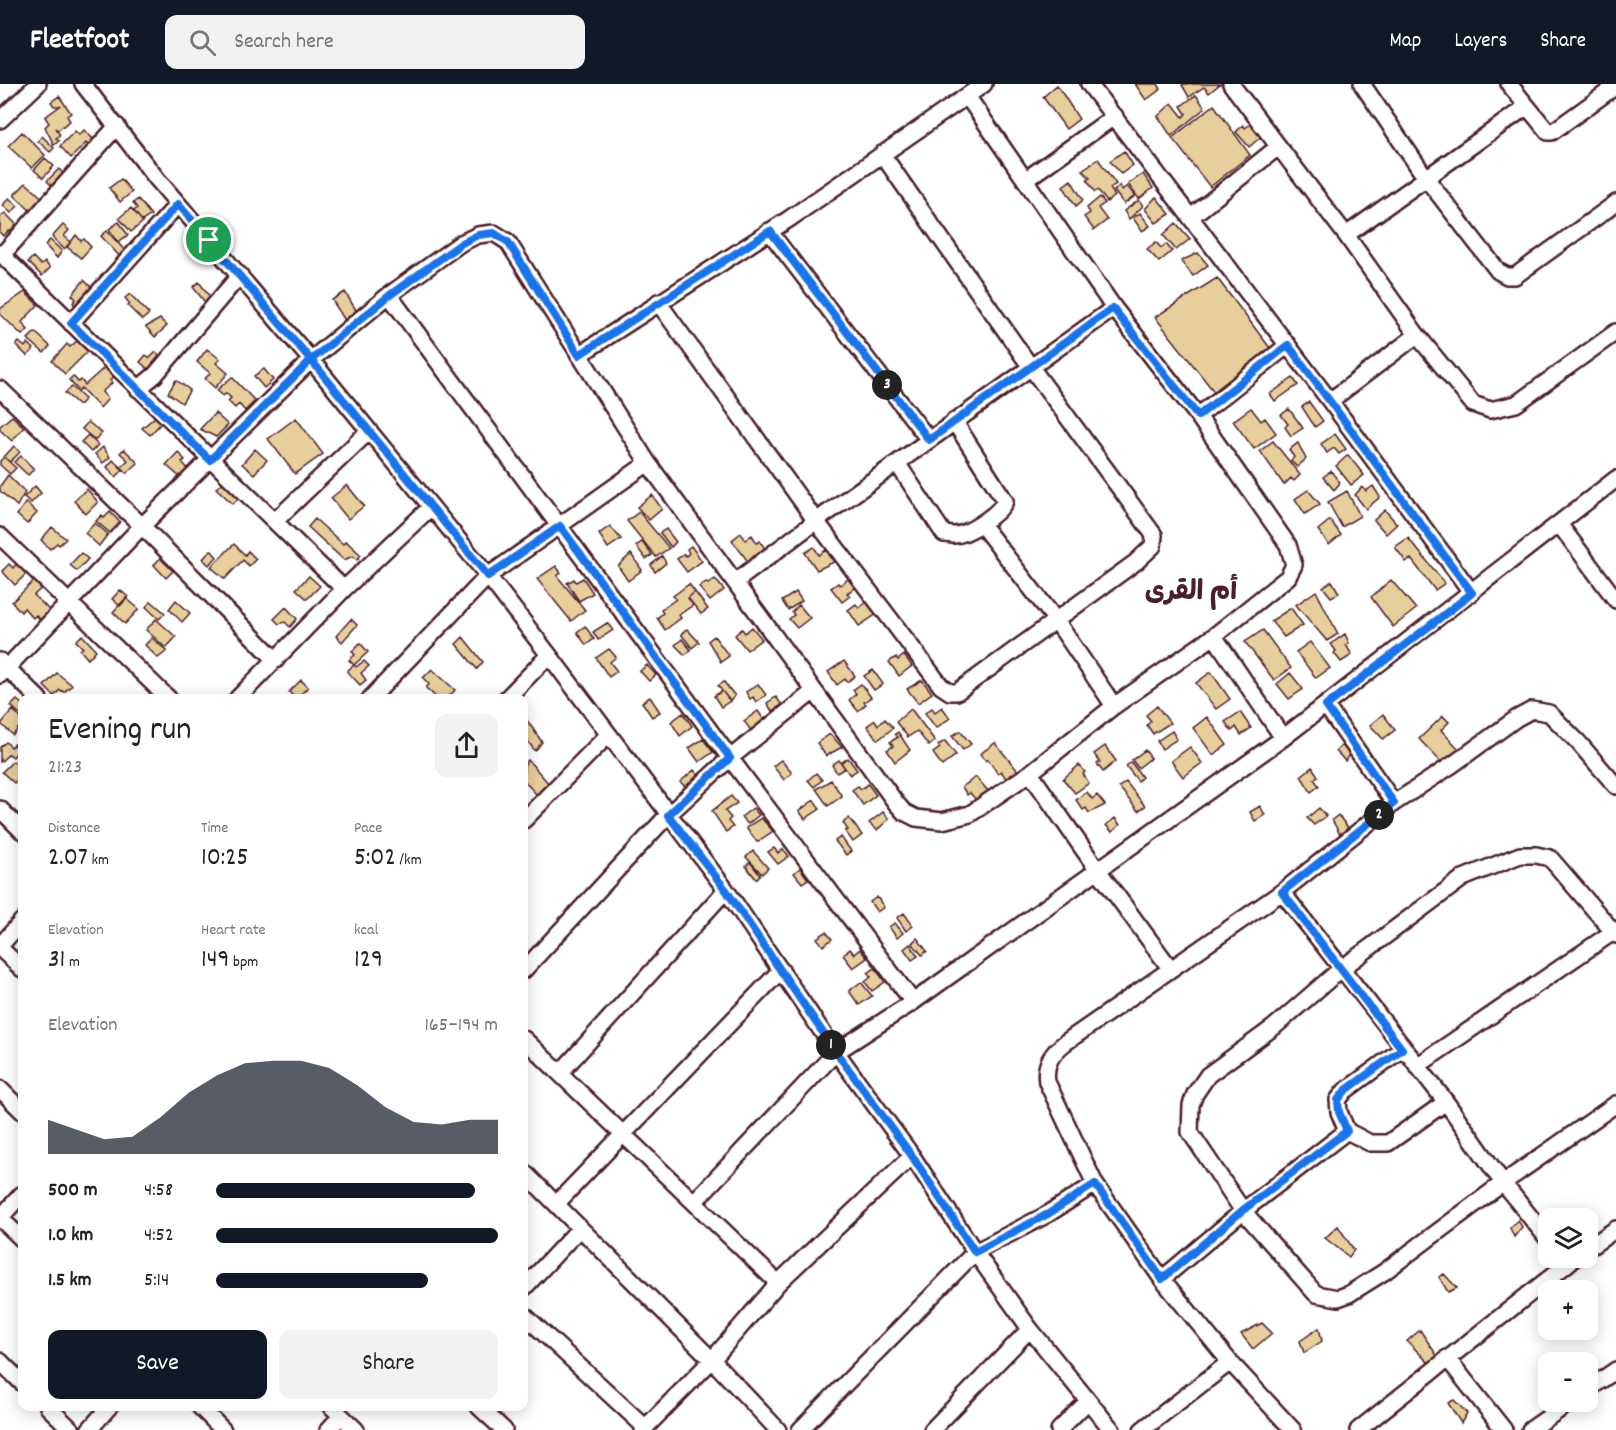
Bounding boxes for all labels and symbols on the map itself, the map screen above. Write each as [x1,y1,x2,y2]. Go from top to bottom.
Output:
pin [183,214,234,265]
pin: 3 [872,370,902,400]
district label: أم القرى [1145,573,1238,613]
pin: 2 [1364,800,1394,830]
pin: 1 [816,1030,846,1060]

